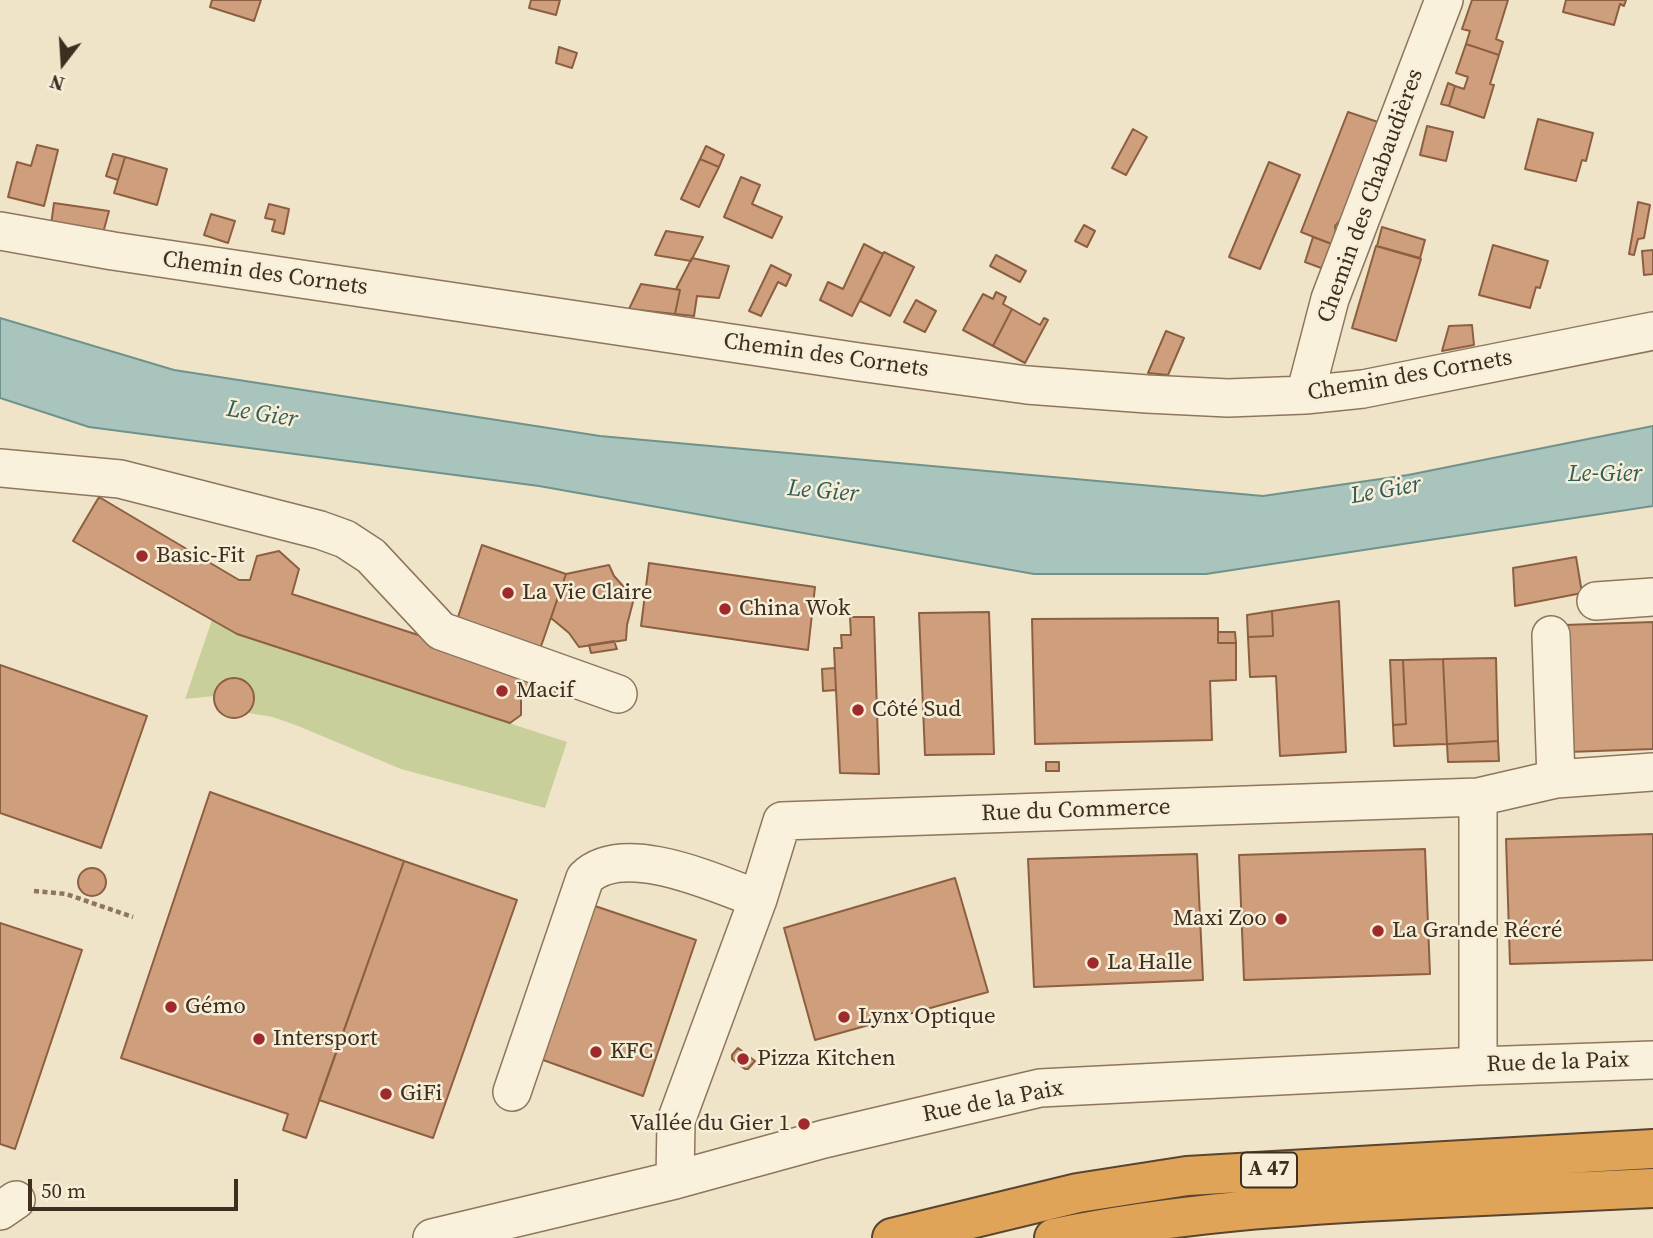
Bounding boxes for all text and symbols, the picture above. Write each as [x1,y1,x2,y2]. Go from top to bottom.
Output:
north arrow [28,28,98,98]
street label: Chemin des Chabaudières [1312,65,1430,327]
text: N [46,69,67,98]
street label: Chemin des Cornets [161,246,369,302]
street label: Chemin des Cornets [722,328,930,384]
street label: Chemin des Cornets [1306,344,1514,408]
water label: Le Gier [224,395,300,435]
water label: Le-Gier [1568,461,1642,489]
water label: Le Gier [1348,471,1424,511]
water label: Le Gier [786,475,860,509]
place label: Basic-Fit [156,542,245,570]
marker: Basic-Fit [134,548,150,564]
place label: La Vie Claire [522,579,652,607]
marker: La Vie Claire [500,585,516,601]
place label: China Wok [739,595,851,623]
marker: China Wok [717,601,733,617]
place label: Macif [516,677,574,705]
marker: Macif [494,683,510,699]
place label: Côté Sud [872,696,961,724]
marker: Côté Sud [850,702,866,718]
street label: Rue du Commerce [981,794,1171,828]
place label: Maxi Zoo [1173,905,1267,933]
marker: Maxi Zoo [1273,911,1289,927]
place label: La Grande Récré [1392,917,1563,945]
marker: La Grande Récré [1370,923,1386,939]
place label: La Halle [1107,949,1193,977]
marker: La Halle [1085,955,1101,971]
place label: Gémo [185,993,246,1021]
marker: Gémo [163,999,179,1015]
place label: Lynx Optique [858,1003,996,1031]
marker: Lynx Optique [836,1009,852,1025]
place label: Intersport [273,1025,377,1053]
marker: Intersport [251,1031,267,1047]
place label: KFC [610,1038,653,1066]
marker: KFC [588,1044,604,1060]
place label: Pizza Kitchen [757,1045,896,1073]
street label: Rue de la Paix [1486,1047,1630,1079]
marker: Pizza Kitchen [735,1051,751,1067]
street label: Rue de la Paix [920,1075,1066,1129]
place label: GiFi [400,1080,442,1108]
marker: GiFi [378,1086,394,1102]
place label: Vallée du Gier 1 [630,1110,790,1138]
marker: Vallée du Gier 1 [796,1116,812,1132]
road number: A 47 [1241,1152,1297,1188]
scale bar [32,1164,242,1208]
text: 50 m [41,1176,86,1205]

